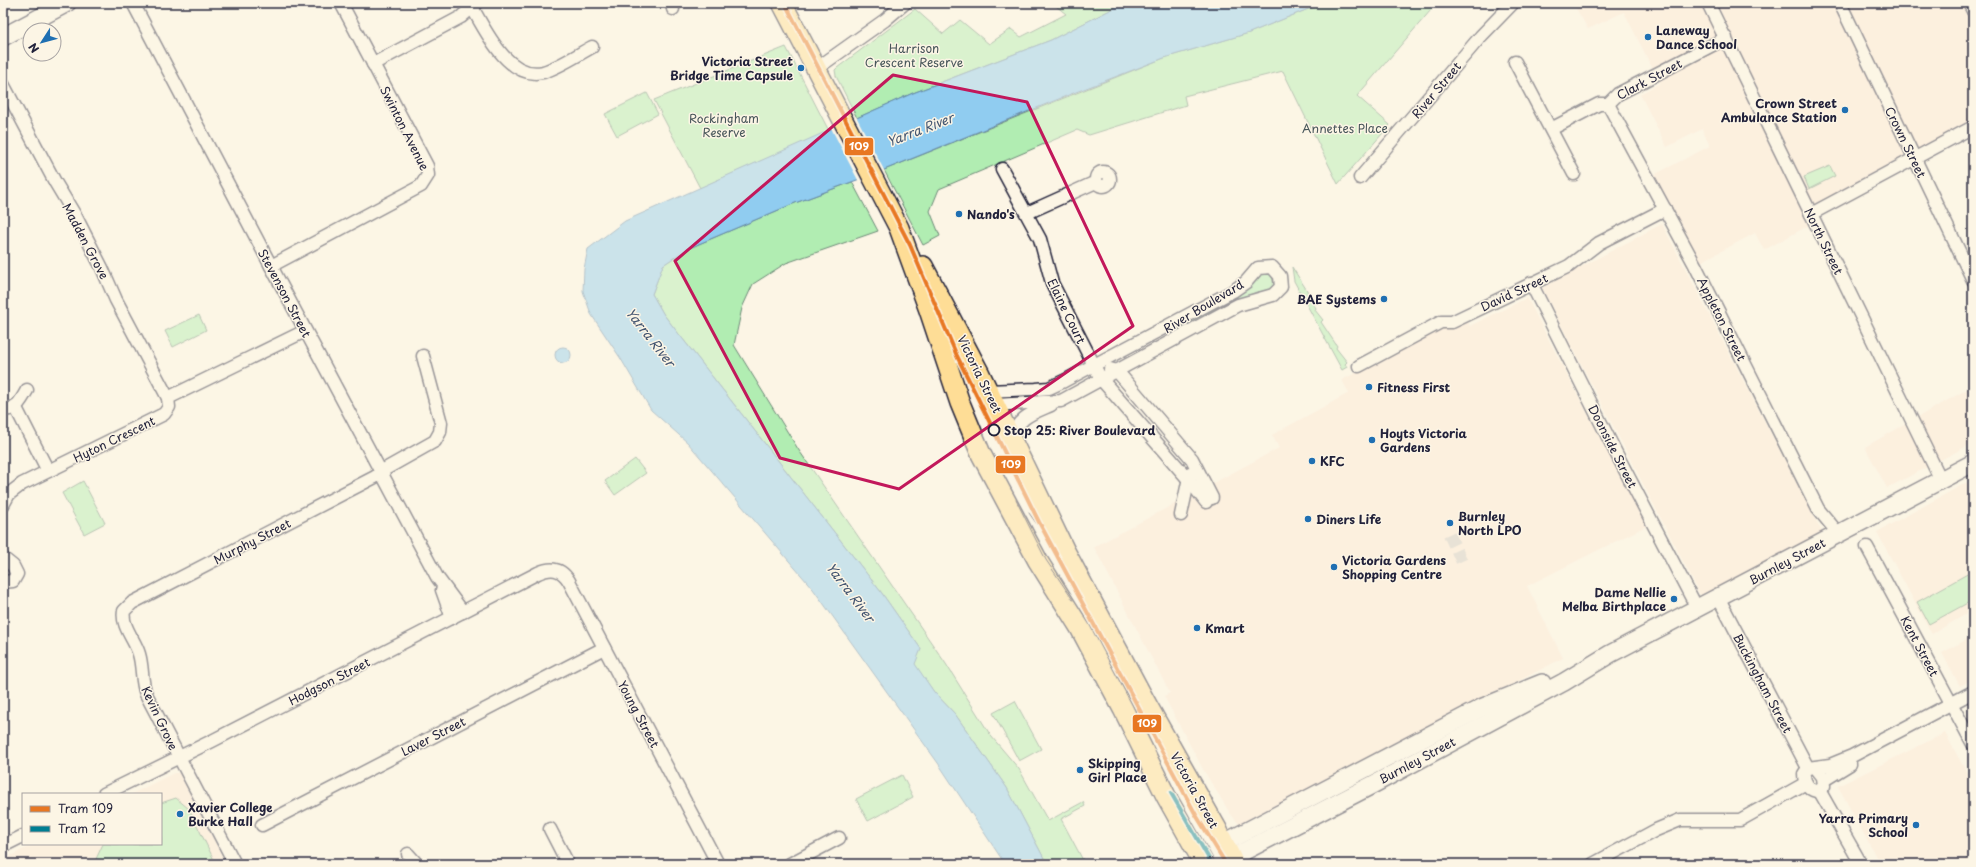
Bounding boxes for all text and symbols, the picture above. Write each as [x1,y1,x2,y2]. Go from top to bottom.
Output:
place label: Laneway Dance School [1656,21,1737,53]
north arrow [22,22,62,62]
marker: Laneway Dance School [1643,32,1653,42]
text: N [24,39,43,57]
park label: Harrison Crescent Reserve [865,39,964,71]
place label: Victoria Street Bridge Time Capsule [670,52,793,84]
street label: Clark Street [1613,54,1685,104]
street label: River Street [1407,58,1465,122]
marker: Victoria Street Bridge Time Capsule [796,63,806,73]
street label: Swinton Avenue [376,83,434,174]
place label: Crown Street Ambulance Station [1721,94,1837,126]
street label: Crown Street [1881,103,1931,181]
marker: Crown Street Ambulance Station [1840,105,1850,115]
water label: Yarra River [884,107,958,150]
park label: Rockingham Reserve [689,109,759,141]
park label: Annettes Place [1302,119,1388,137]
line badge: 109 [844,137,874,156]
text: 109 [849,137,869,154]
street label: Madden Grove [58,200,114,282]
place label: Nando's [967,205,1015,223]
street label: North Street [1800,205,1848,278]
marker: Nando's [954,209,964,219]
street label: Stevenson Street [254,246,316,341]
street label: David Street [1477,269,1551,315]
street label: Appleton Street [1693,274,1751,364]
street label: Elaine Court [1043,275,1091,347]
street label: River Boulevard [1159,275,1247,337]
place label: BAE Systems [1297,290,1376,308]
marker: BAE Systems [1379,294,1389,304]
water label: Yarra River [622,304,681,372]
street label: Victoria Street [953,332,1007,416]
place label: Fitness First [1377,378,1450,396]
marker: Fitness First [1364,382,1374,392]
street label: Doonside Street [1584,401,1642,491]
street label: Hyton Crescent [70,411,158,467]
place label: Stop 25: River Boulevard [1004,421,1155,439]
marker: Stop 25: River Boulevard [987,423,1001,437]
place label: Hoyts Victoria Gardens [1380,424,1468,456]
marker: Hoyts Victoria Gardens [1367,435,1377,445]
place label: KFC [1320,452,1345,470]
line badge: 109 [995,455,1026,474]
text: 109 [1001,455,1021,472]
marker: KFC [1307,456,1317,466]
place label: Burnley North LPO [1458,507,1522,539]
place label: Diners Life [1316,510,1382,528]
street label: Murphy Street [210,514,294,568]
marker: Diners Life [1303,514,1313,524]
marker: Burnley North LPO [1445,518,1455,528]
street label: Burnley Street [1745,533,1829,589]
place label: Victoria Gardens Shopping Centre [1342,551,1446,583]
water label: Yarra River [822,558,881,627]
marker: Victoria Gardens Shopping Centre [1329,562,1339,572]
place label: Dame Nellie Melba Birthplace [1562,583,1666,615]
marker: Dame Nellie Melba Birthplace [1669,594,1679,604]
street label: Kent Street [1896,613,1944,680]
place label: Kmart [1205,619,1245,637]
marker: Kmart [1192,623,1202,633]
street label: Buckingham Street [1729,630,1797,736]
street label: Hodgson Street [285,653,373,709]
street label: Young Street [614,677,664,751]
street label: Kevin Grove [137,683,183,753]
street label: Laver Street [398,712,469,760]
line badge: 109 [1132,714,1162,733]
text: 109 [1137,714,1157,731]
street label: Burnley Street [1375,732,1459,788]
street label: Victoria Street [1167,749,1223,832]
place label: Skipping Girl Place [1088,754,1147,786]
marker: Skipping Girl Place [1075,765,1085,775]
legend [22,793,162,845]
place label: Xavier College Burke Hall [188,798,272,830]
text: Tram 109 [58,799,113,817]
marker: Xavier College Burke Hall [175,809,185,819]
place label: Yarra Primary School [1819,809,1908,841]
text: Tram 12 [58,819,106,837]
marker: Yarra Primary School [1911,820,1921,830]

